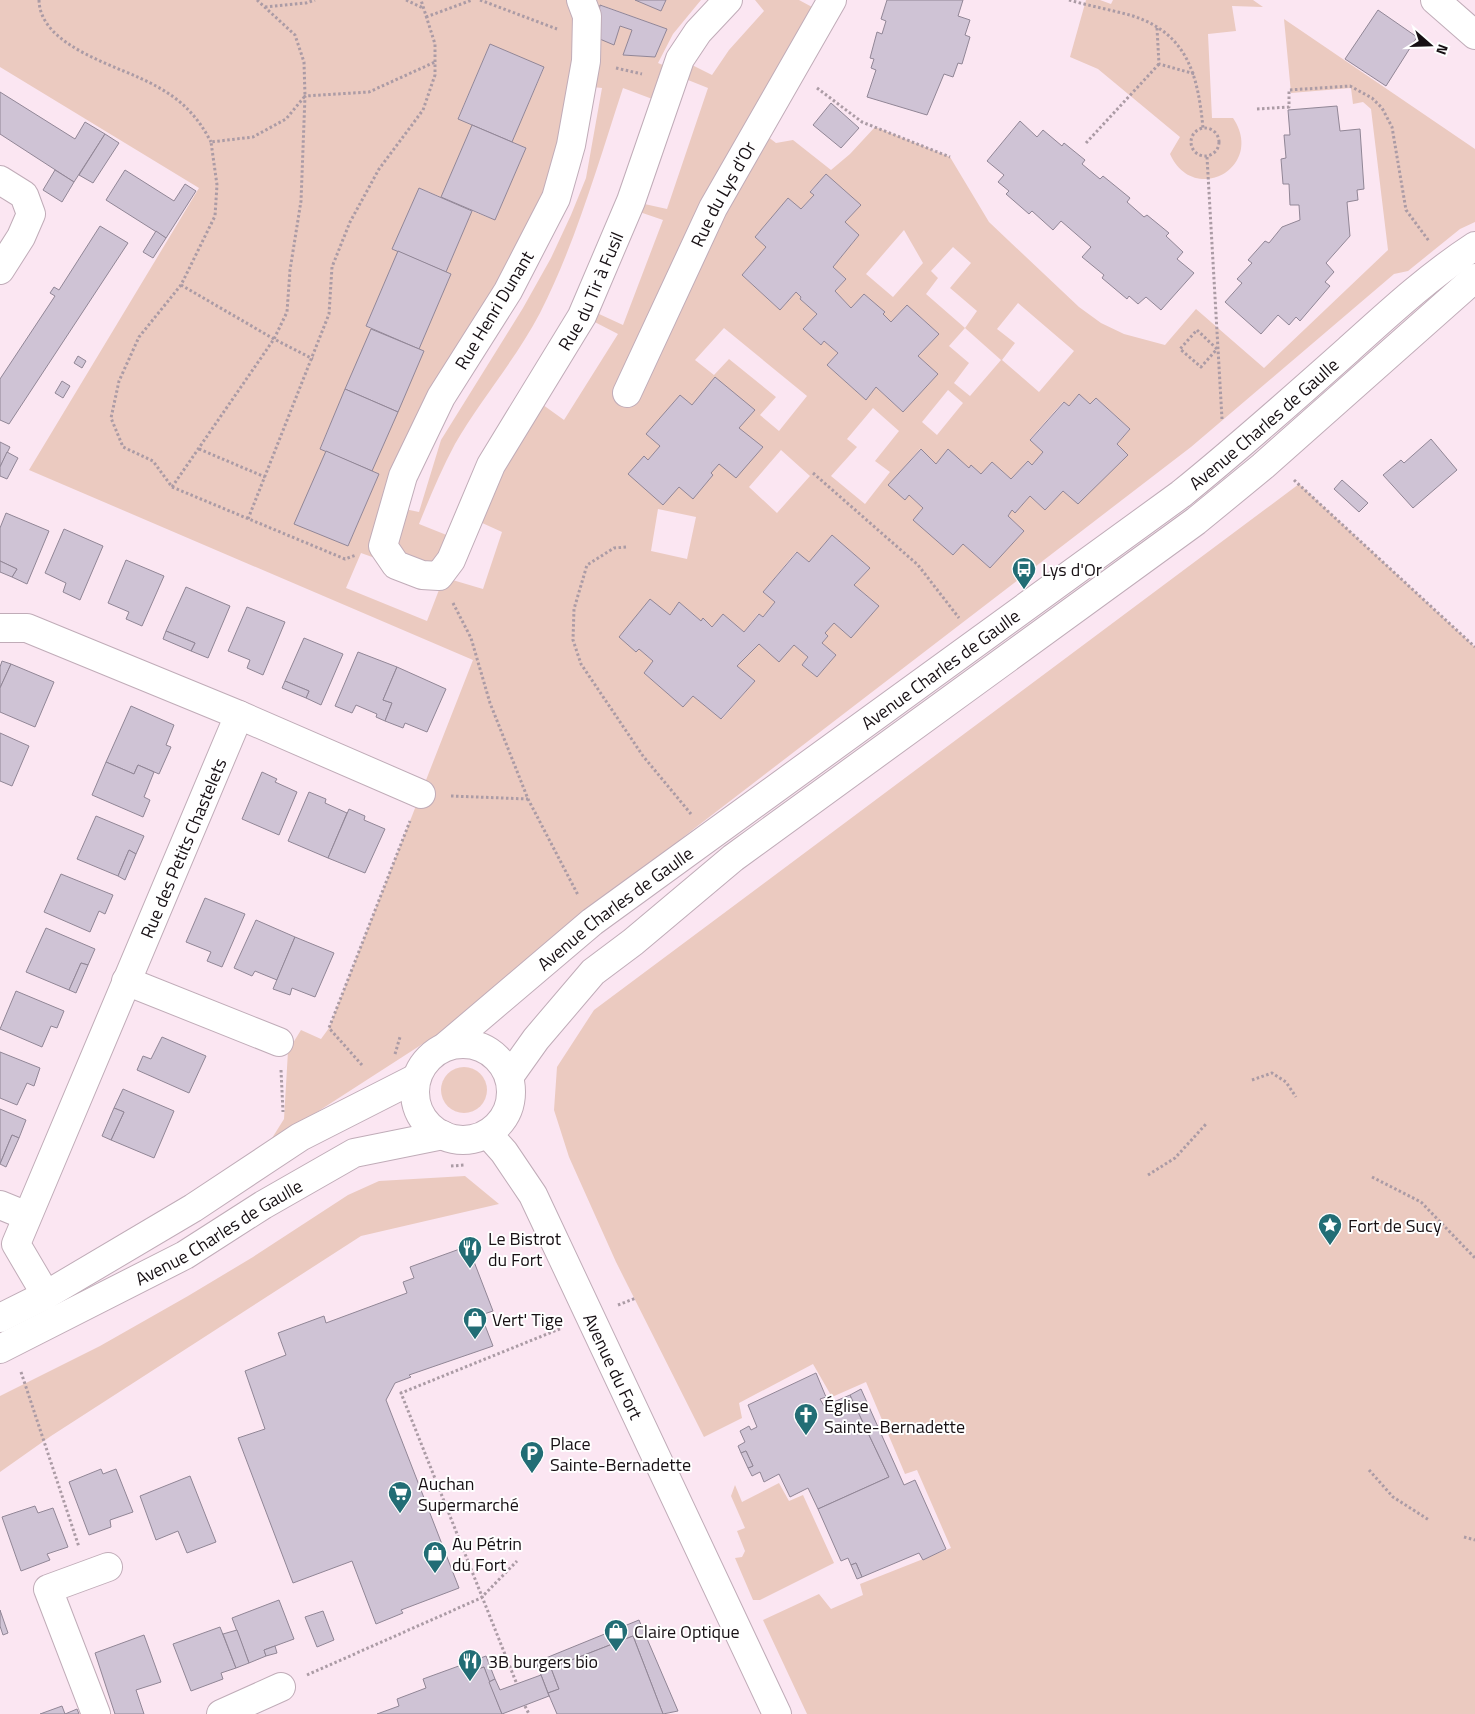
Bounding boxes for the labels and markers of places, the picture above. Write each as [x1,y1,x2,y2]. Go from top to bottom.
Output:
bus stop icon: Lys d'Or [1011,556,1037,590]
place label: Lys d'Or [1042,556,1102,583]
place icon: Fort de Sucy [1317,1212,1343,1246]
place label: Fort de Sucy [1348,1212,1442,1239]
place label: Le Bistrot du Fort [488,1225,562,1273]
restaurant icon: Le Bistrot du Fort [457,1235,483,1269]
shop icon: Vert' Tige [462,1306,488,1340]
place label: Vert' Tige [492,1306,563,1333]
place label: Église Sainte-Bernadette [824,1392,965,1440]
church icon: Église Sainte-Bernadette [793,1402,819,1436]
place label: Place Sainte-Bernadette [550,1430,691,1478]
parking icon: Place Sainte-Bernadette [519,1440,545,1474]
place label: Auchan Supermarché [418,1470,519,1518]
supermarket icon: Auchan Supermarché [387,1480,413,1514]
place label: Au Pétrin du Fort [452,1530,522,1578]
shop icon: Au Pétrin du Fort [422,1540,448,1574]
shop icon: Claire Optique [603,1618,629,1652]
place label: Claire Optique [634,1618,740,1645]
restaurant icon: 3B burgers bio [457,1648,483,1682]
place label: 3B burgers bio [488,1648,598,1675]

